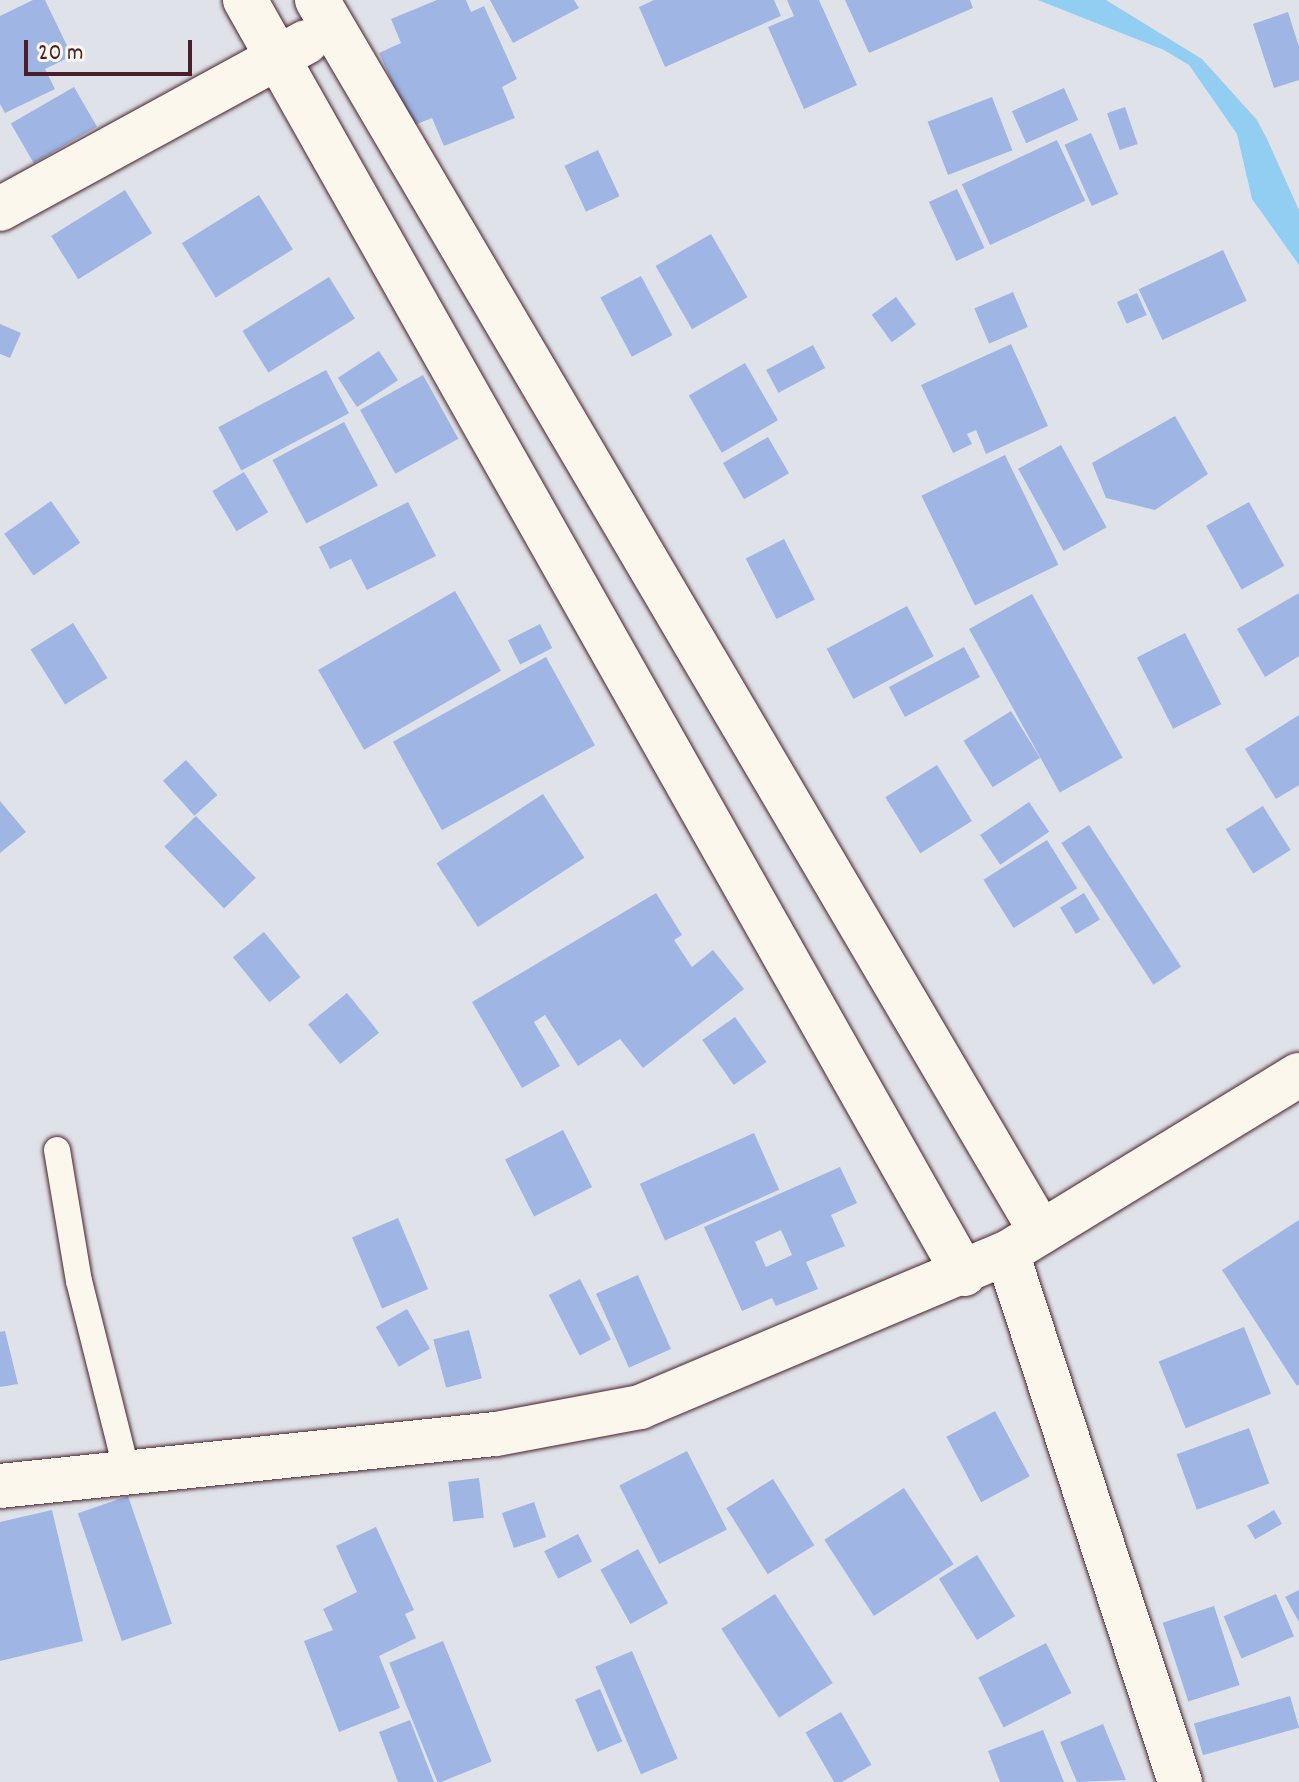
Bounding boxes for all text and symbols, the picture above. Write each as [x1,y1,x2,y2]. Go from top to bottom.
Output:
scale bar [28,24,196,74]
text: 20 m [38,37,84,71]

